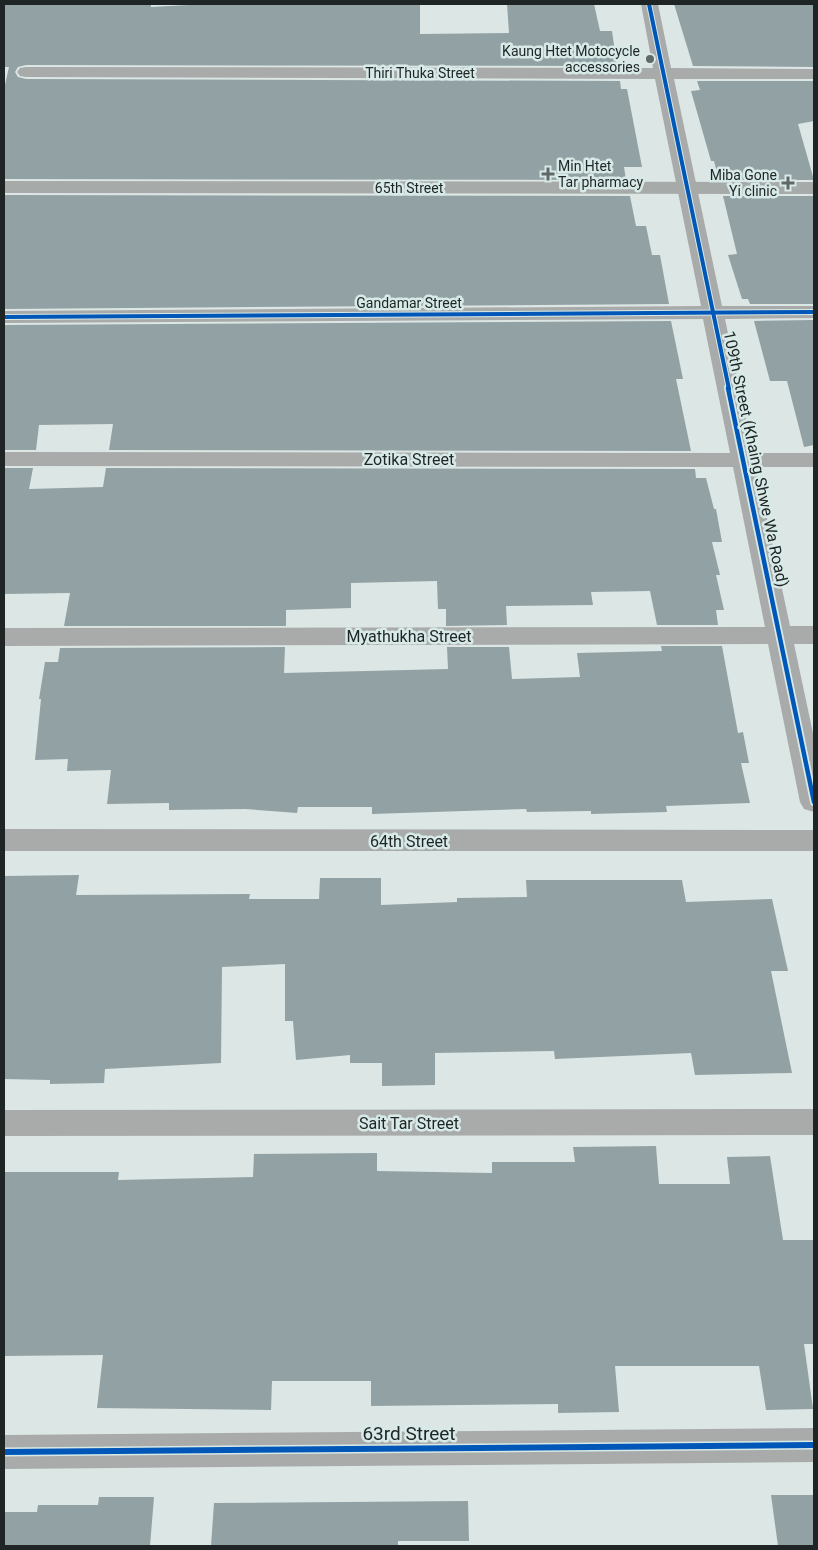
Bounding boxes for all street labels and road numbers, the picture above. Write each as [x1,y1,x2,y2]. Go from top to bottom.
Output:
street label: Thiri Thuka Street [365,65,475,81]
street label: 65th Street [375,180,444,196]
street label: Gandamar Street [356,295,462,311]
street label: 109th Street (Khaing Shwe Wa Road) [720,329,792,589]
street label: Zotika Street [364,450,454,469]
street label: Myathukha Street [347,627,471,646]
street label: 64th Street [370,832,448,851]
street label: Sait Tar Street [359,1114,459,1133]
street label: 63rd Street [362,1422,456,1445]

